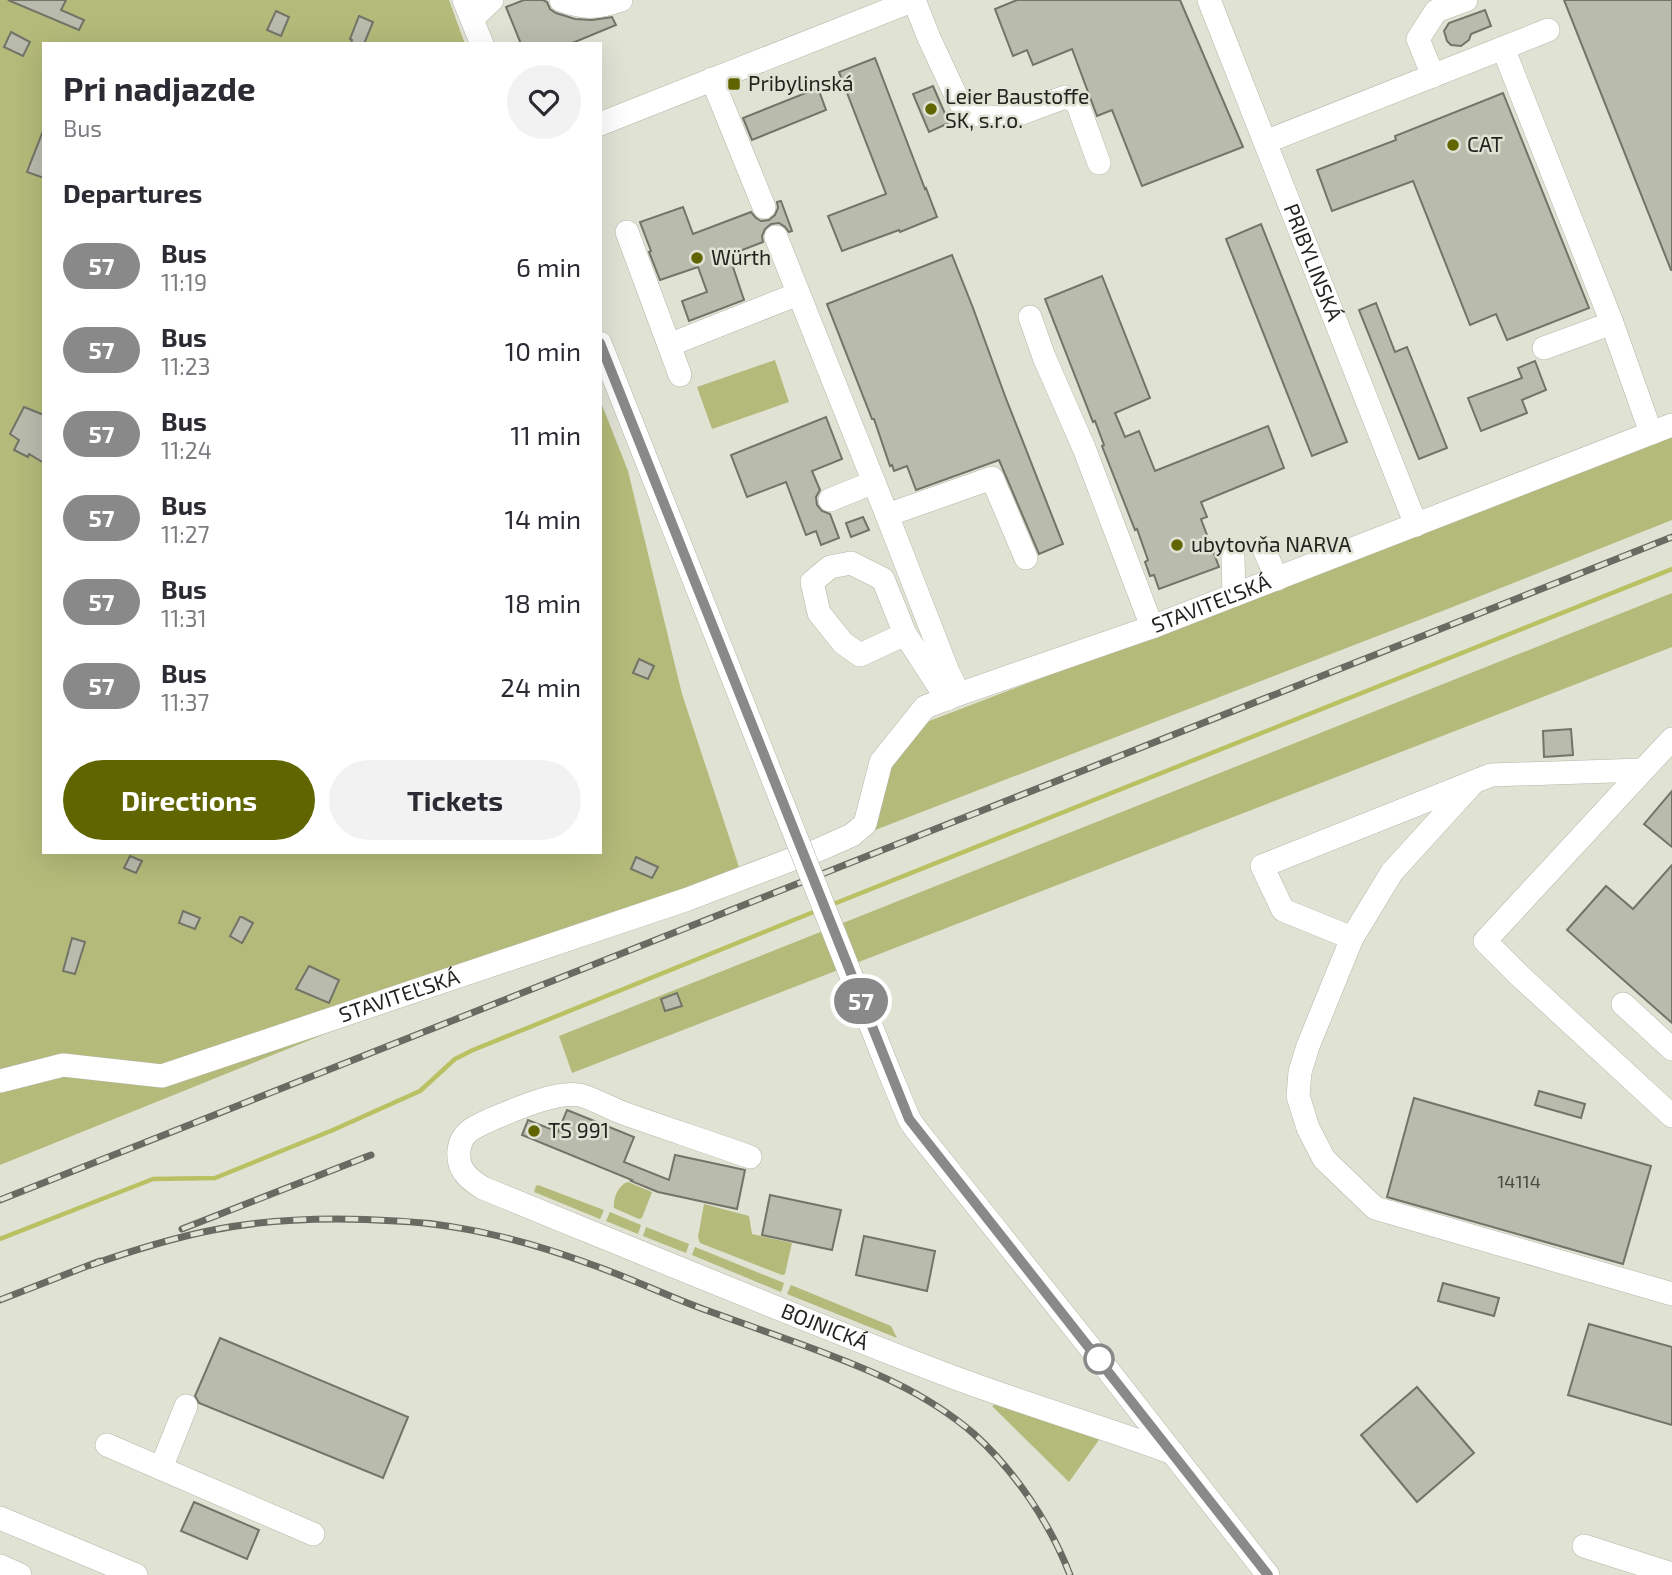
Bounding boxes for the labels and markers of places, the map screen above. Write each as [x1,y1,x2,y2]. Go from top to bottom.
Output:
place label: Pribylinská [748,70,854,95]
marker: Pribylinská [726,76,742,92]
place label: Leier Baustoffe SK, s.r.o. [945,83,1089,132]
marker: Leier Baustoffe SK, s.r.o. [923,101,939,117]
place label: CAT [1467,131,1503,156]
marker: CAT [1445,137,1461,153]
place label: Würth [711,244,771,269]
marker: Würth [689,250,705,266]
place label: ubytovňa NARVA [1191,531,1351,556]
marker: ubytovňa NARVA [1169,537,1185,553]
place label: TS 991 [548,1117,609,1142]
marker: TS 991 [526,1123,542,1139]
unlabelled marker [1084,1344,1114,1374]

